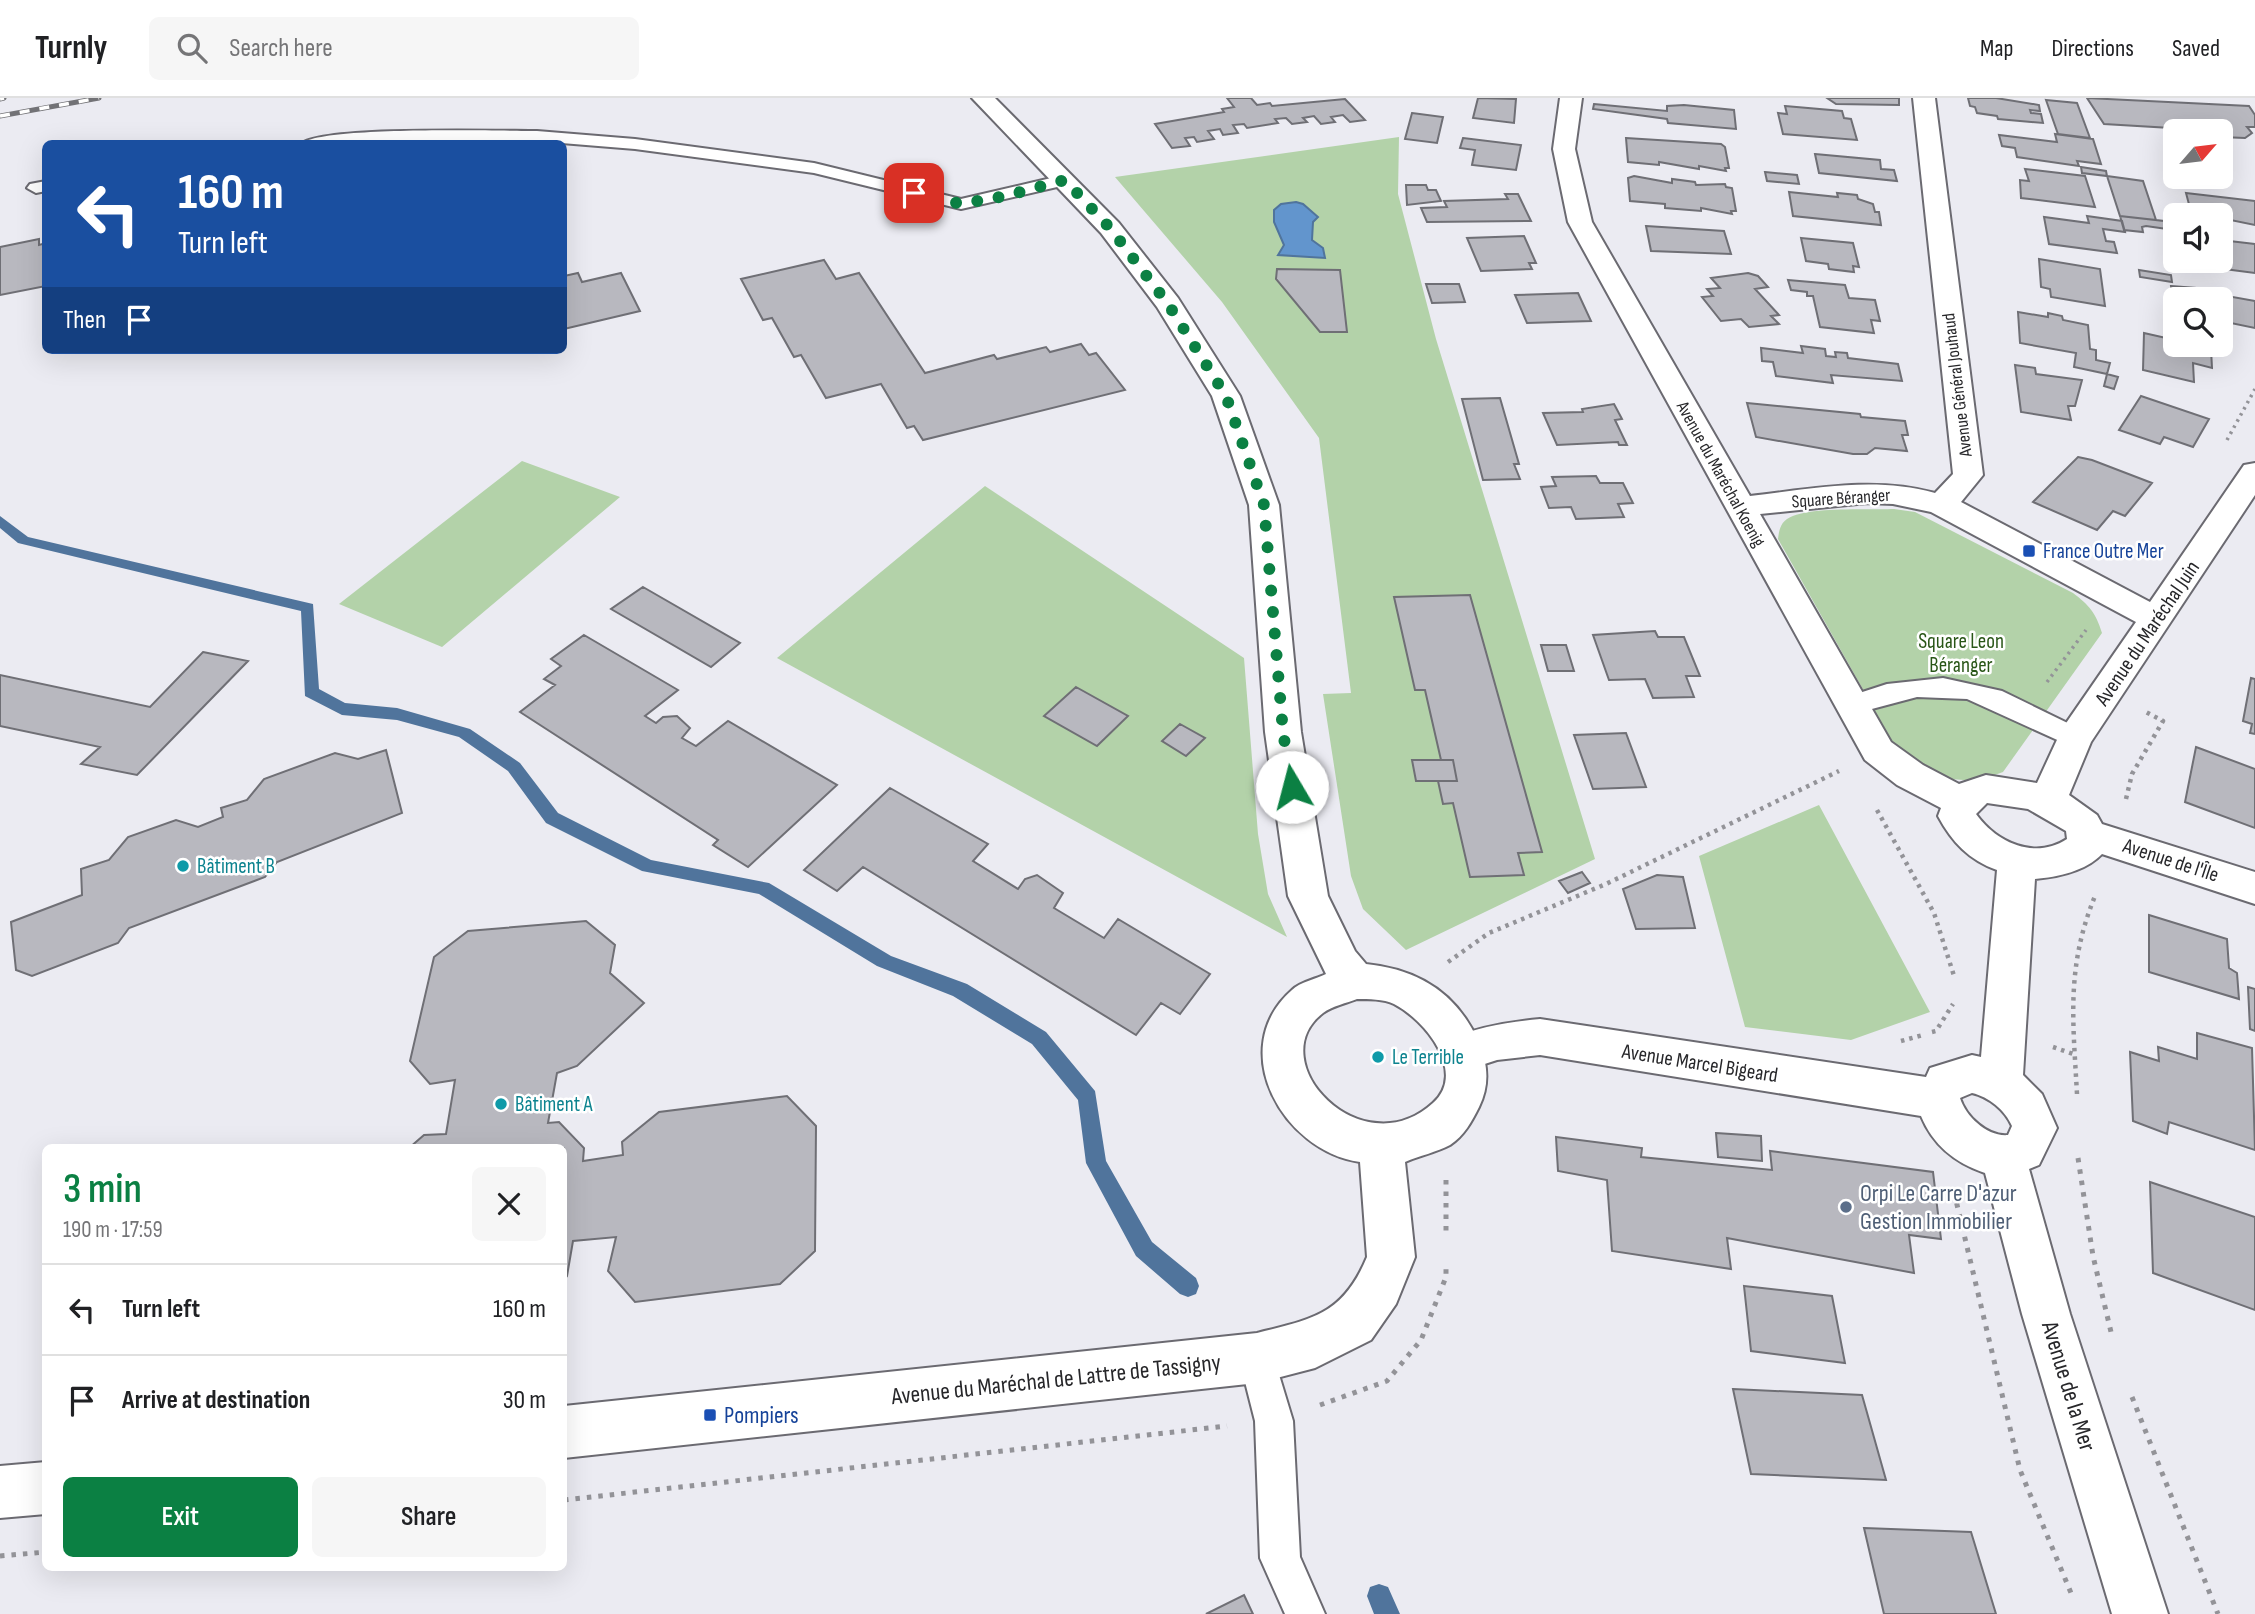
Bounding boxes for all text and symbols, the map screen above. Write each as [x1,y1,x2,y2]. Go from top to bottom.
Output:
search box [149,17,639,80]
text: Turnly [35,28,107,68]
icon: search [173,29,211,67]
text: Search here [229,33,333,64]
text: Map [1980,34,2013,63]
text: Directions [2051,34,2134,63]
text: Saved [2172,34,2220,63]
north arrow [2163,119,2233,189]
map controls [2163,119,2233,357]
pin [884,163,944,223]
text: 160 m [178,164,284,223]
icon: left [63,168,154,259]
icon: arrive [895,174,933,212]
button: sound [2163,203,2233,273]
text: Turn left [178,224,268,263]
button: search [2163,287,2233,357]
icon: arrive [120,301,158,339]
text: Then [63,305,106,336]
street label: Avenue Général Jouhaud [1938,312,1977,459]
street label: Avenue du Maréchal Koenig [1671,397,1769,551]
street label: Square Béranger [1791,485,1891,512]
place label: France Outre Mer [2043,539,2164,564]
marker: France Outre Mer [2021,543,2037,559]
street label: Avenue du Maréchal Juin [2089,556,2205,711]
park label: Square Leon Béranger [1918,629,2004,678]
position arrow [1255,750,1329,824]
street label: Avenue de l'Île [2119,833,2222,888]
place label: Bâtiment B [197,854,275,879]
marker: Bâtiment B [175,858,191,874]
street label: Avenue Marcel Bigeard [1619,1039,1780,1088]
place label: Le Terrible [1392,1045,1464,1070]
marker: Le Terrible [1370,1049,1386,1065]
place label: Bâtiment A [515,1092,594,1117]
marker: Bâtiment A [493,1096,509,1112]
text: 3 min [63,1164,142,1215]
button: close [472,1167,546,1241]
place label: Orpi Le Carre D'azur Gestion Immobilier [1860,1179,2017,1236]
marker: Orpi Le Carre D'azur Gestion Immobilier [1838,1199,1854,1215]
text: 190 m · 17:59 [63,1216,163,1244]
icon: left [63,1291,101,1329]
text: Turn left [122,1294,200,1325]
text: 160 m [493,1294,546,1325]
street label: Avenue de la Mer [2035,1317,2102,1455]
street label: Avenue du Maréchal de Lattre de Tassigny [889,1348,1222,1411]
icon: arrive [63,1382,101,1420]
text: Arrive at destination [122,1385,310,1416]
text: 30 m [503,1385,546,1416]
place label: Pompiers [724,1401,799,1430]
marker: Pompiers [702,1407,718,1423]
button: Exit [63,1477,298,1557]
button: Share [312,1477,546,1557]

